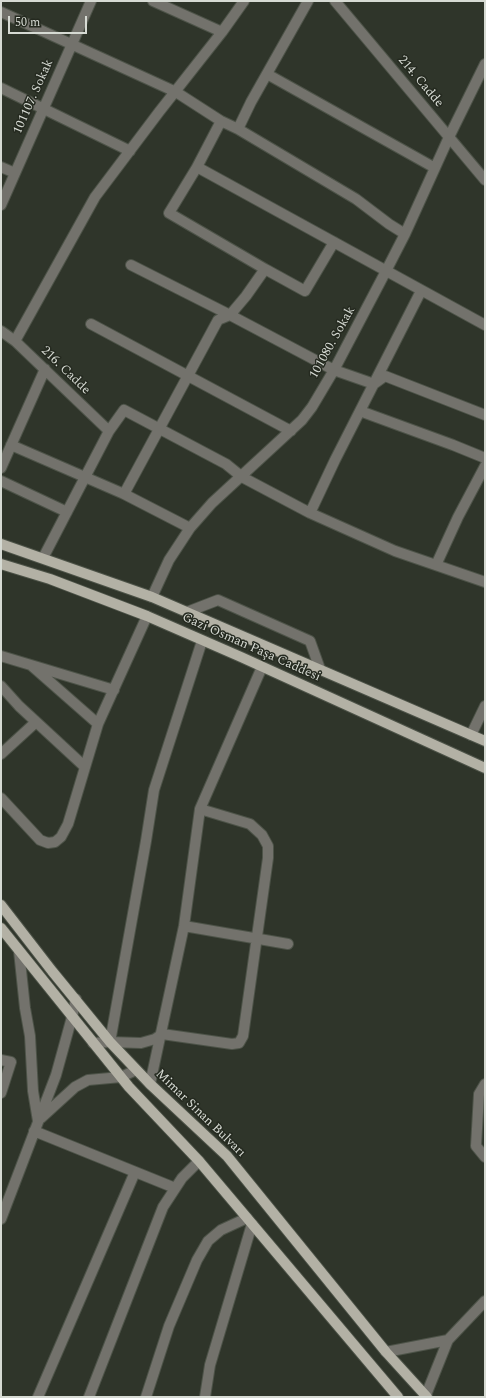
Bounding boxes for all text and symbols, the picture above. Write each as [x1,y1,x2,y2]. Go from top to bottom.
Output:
scale bar [10,8,89,34]
text: 50 m [15,13,40,32]
street label: 214. Cadde [394,53,446,111]
street label: 101107. Sokak [11,57,57,137]
street label: 101080. Sokak [307,304,359,382]
street label: 216. Cadde [37,344,93,398]
street label: Gazi Osman Paşa Caddesi [179,610,323,686]
street label: Mimar Sinan Bulvarı [152,1067,248,1161]

